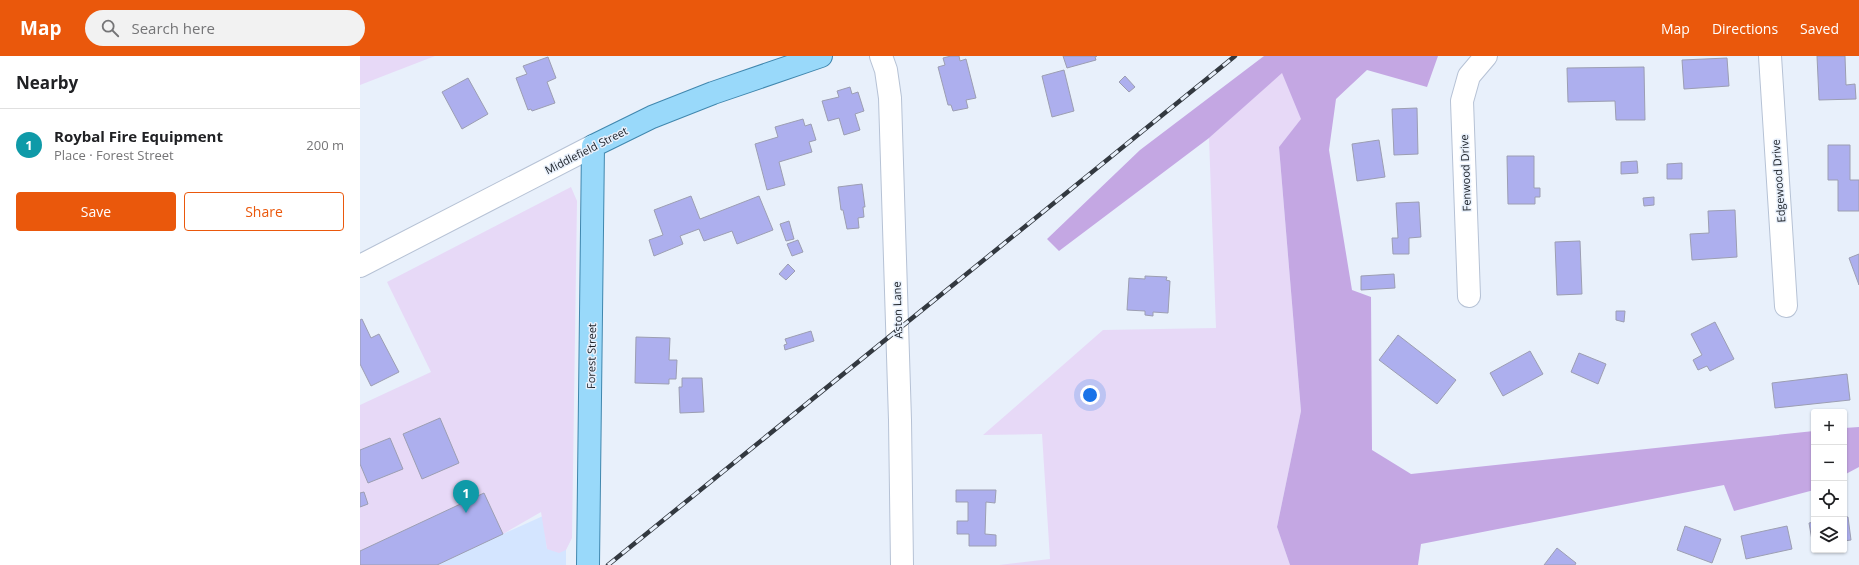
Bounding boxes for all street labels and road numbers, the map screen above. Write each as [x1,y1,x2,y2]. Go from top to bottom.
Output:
street label: Middlefield Street [542,123,630,177]
street label: Fenwood Drive [1456,134,1474,212]
street label: Edgewood Drive [1768,139,1788,223]
street label: Aston Lane [889,281,905,339]
street label: Forest Street [583,323,599,389]

